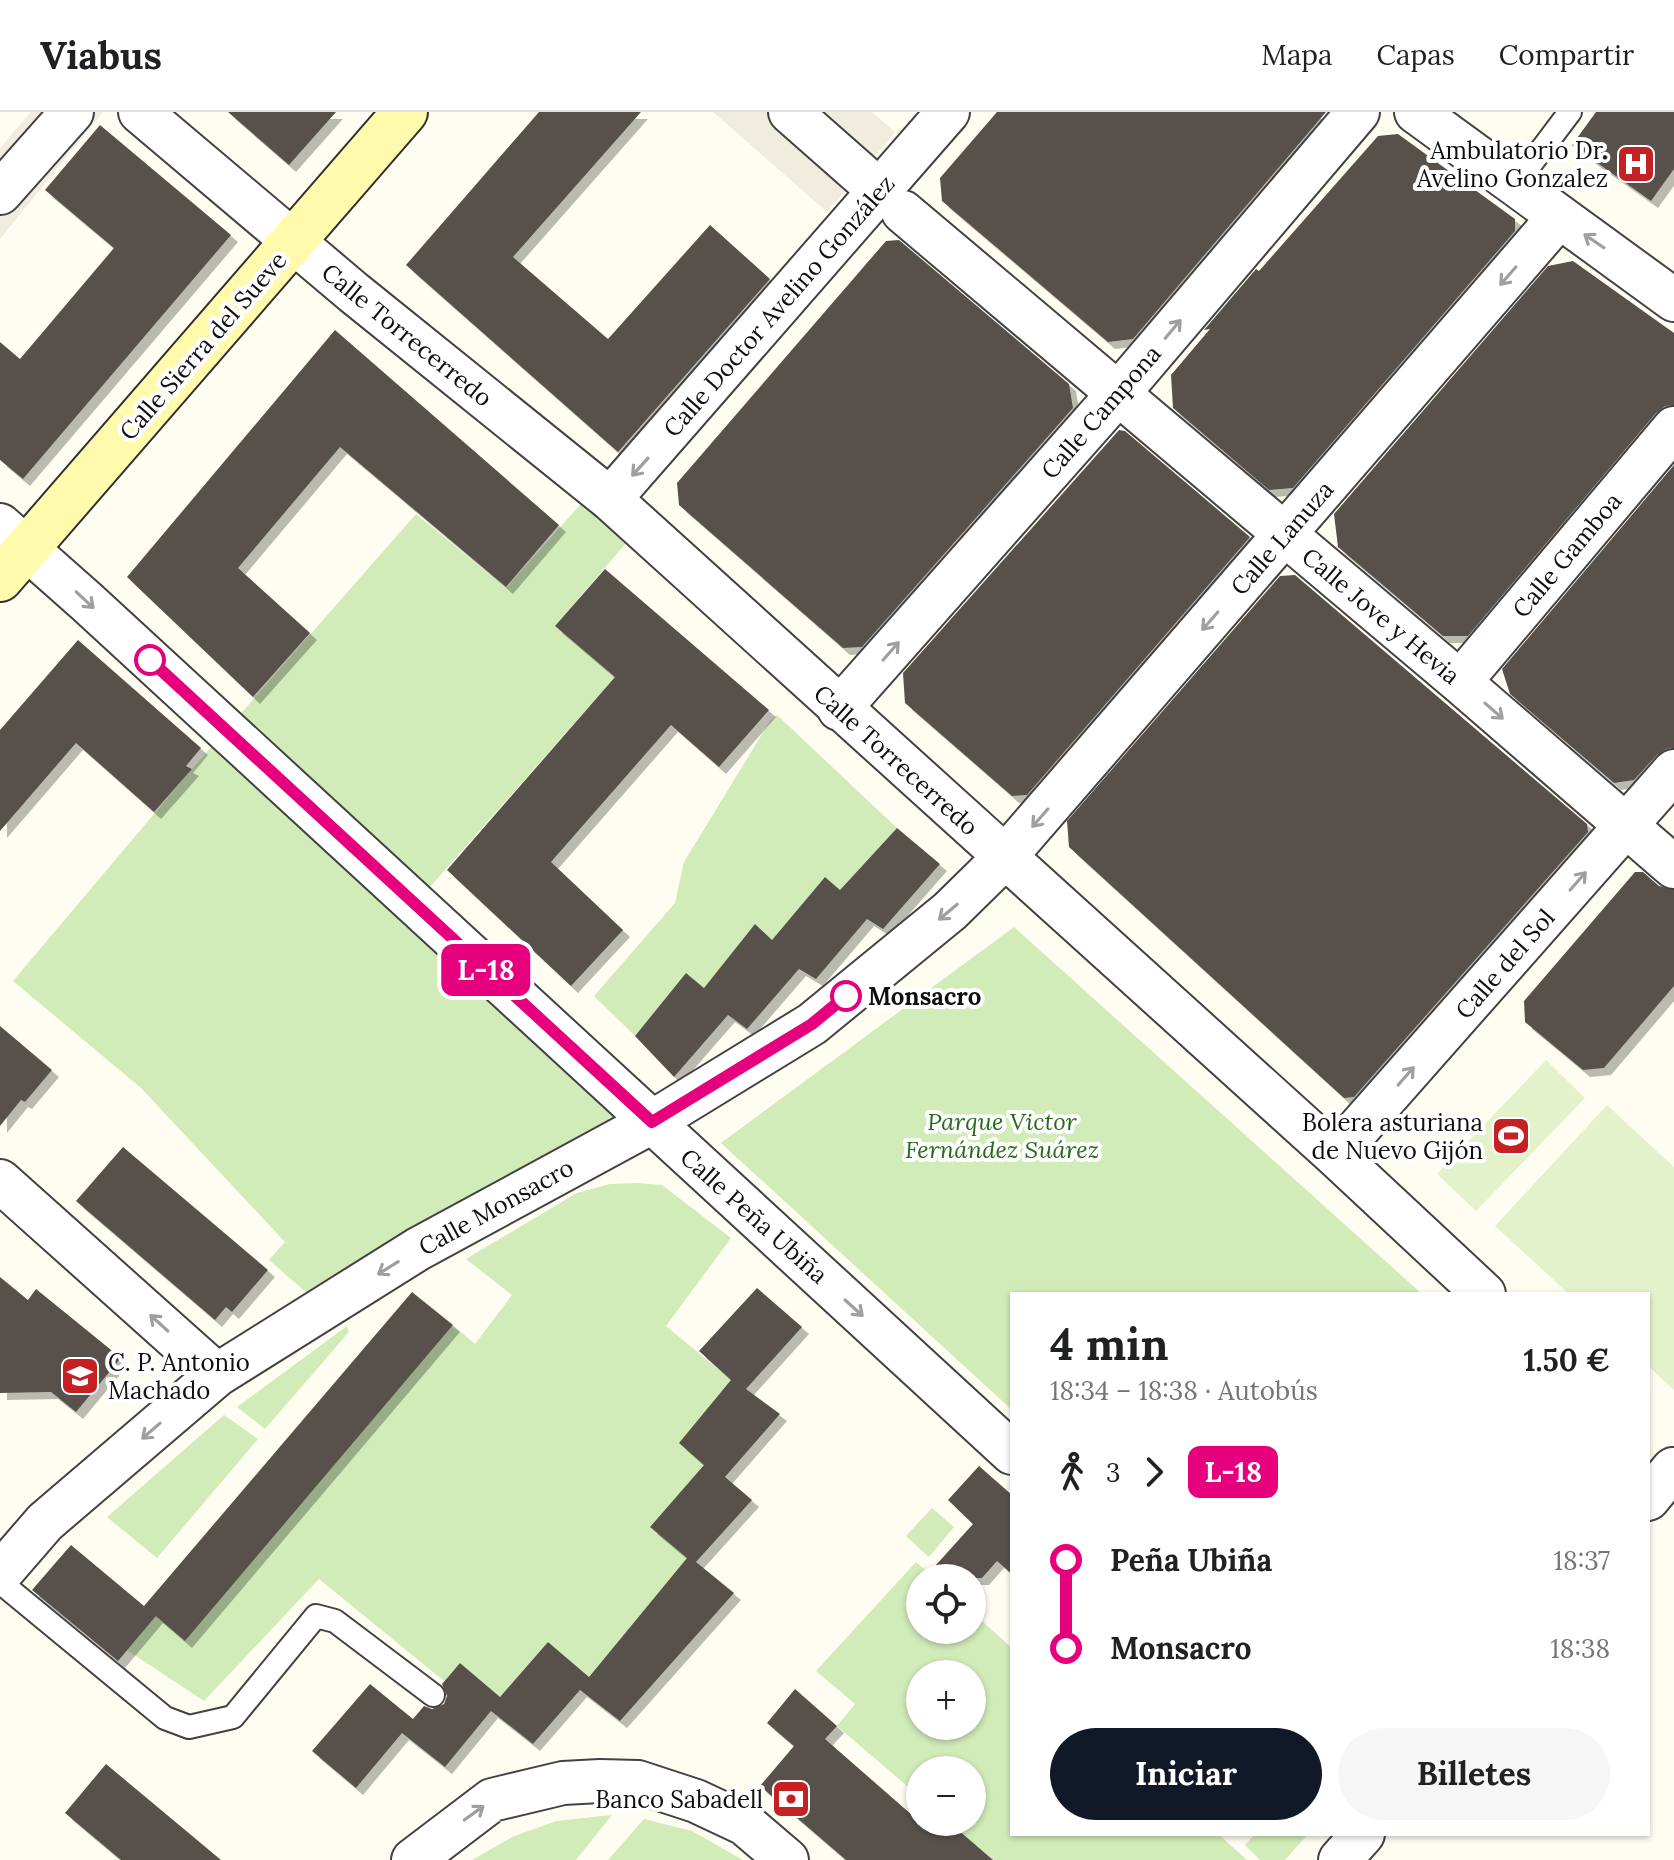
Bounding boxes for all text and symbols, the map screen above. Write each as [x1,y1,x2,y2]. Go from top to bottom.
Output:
text: Viabus [40,31,162,79]
text: Mapa [1261,37,1333,73]
text: Capas [1377,37,1455,73]
text: Compartir [1499,37,1634,73]
place label: Ambulatorio Dr. Avelino Gonzalez [1416,135,1608,194]
hospital icon: Ambulatorio Dr. Avelino Gonzalez [1615,143,1657,185]
street label: Calle Doctor Avelino González [657,169,901,443]
one-way arrow [1584,233,1606,249]
street label: Calle Sierra del Sueve [113,245,293,447]
street label: Calle Torrecerredo [315,257,499,413]
one-way arrow [1499,266,1517,286]
one-way arrow [1164,319,1182,339]
street label: Calle Campona [1034,339,1168,485]
one-way arrow [631,456,649,476]
street label: Calle Lanuza [1224,474,1340,602]
street label: Calle Gamboa [1506,486,1628,624]
street label: Calle Jove y Hevia [1296,541,1466,691]
one-way arrow [74,590,94,608]
one-way arrow [1201,611,1219,631]
one-way arrow [882,641,900,661]
unlabelled marker [135,645,165,675]
street label: Calle Torrecerredo [807,678,985,842]
one-way arrow [1484,702,1504,720]
one-way arrow [1031,807,1049,827]
one-way arrow [1568,872,1586,892]
one-way arrow [938,903,959,921]
street label: Calle del Sol [1449,903,1561,1025]
line badge: L-18 [430,944,542,996]
text: L-18 [457,952,515,988]
marker: Monsacro [831,981,861,1011]
place label: Monsacro [868,981,981,1012]
one-way arrow [1396,1067,1414,1087]
park label: Parque Victor Fernández Suárez [905,1106,1099,1165]
place label: Bolera asturiana de Nuevo Gijón [1302,1107,1483,1166]
sports icon: Bolera asturiana de Nuevo Gijón [1490,1115,1532,1157]
street label: Calle Peña Ubiña [674,1142,834,1290]
street label: Calle Monsacro [413,1152,579,1262]
one-way arrow [377,1260,399,1276]
one-way arrow [844,1298,864,1317]
one-way arrow [150,1314,170,1332]
text: 4 min [1050,1316,1169,1372]
text: 1.50 € [1523,1341,1610,1379]
place label: C. P. Antonio Machado [108,1347,250,1406]
school or university icon: C. P. Antonio Machado [59,1355,101,1397]
text: 18:34 – 18:38 · Autobús [1050,1374,1318,1407]
one-way arrow [141,1422,162,1440]
icon: walk [1050,1450,1094,1494]
icon: forward [1132,1450,1176,1494]
text: L-18 [1204,1454,1262,1490]
text: 3 [1106,1456,1120,1489]
text: Peña Ubiña [1110,1541,1272,1579]
text: 18:37 [1554,1544,1610,1577]
map controls [906,1564,986,1836]
button: locate [906,1564,986,1644]
text: Monsacro [1110,1629,1252,1667]
text: 18:38 [1550,1632,1610,1665]
button: + [906,1660,986,1740]
button: Iniciar [1050,1728,1322,1820]
button: Billetes [1338,1728,1610,1820]
button: − [906,1756,986,1836]
bank icon: Banco Sabadell [770,1778,812,1820]
place label: Banco Sabadell [595,1784,763,1815]
one-way arrow [463,1804,485,1821]

